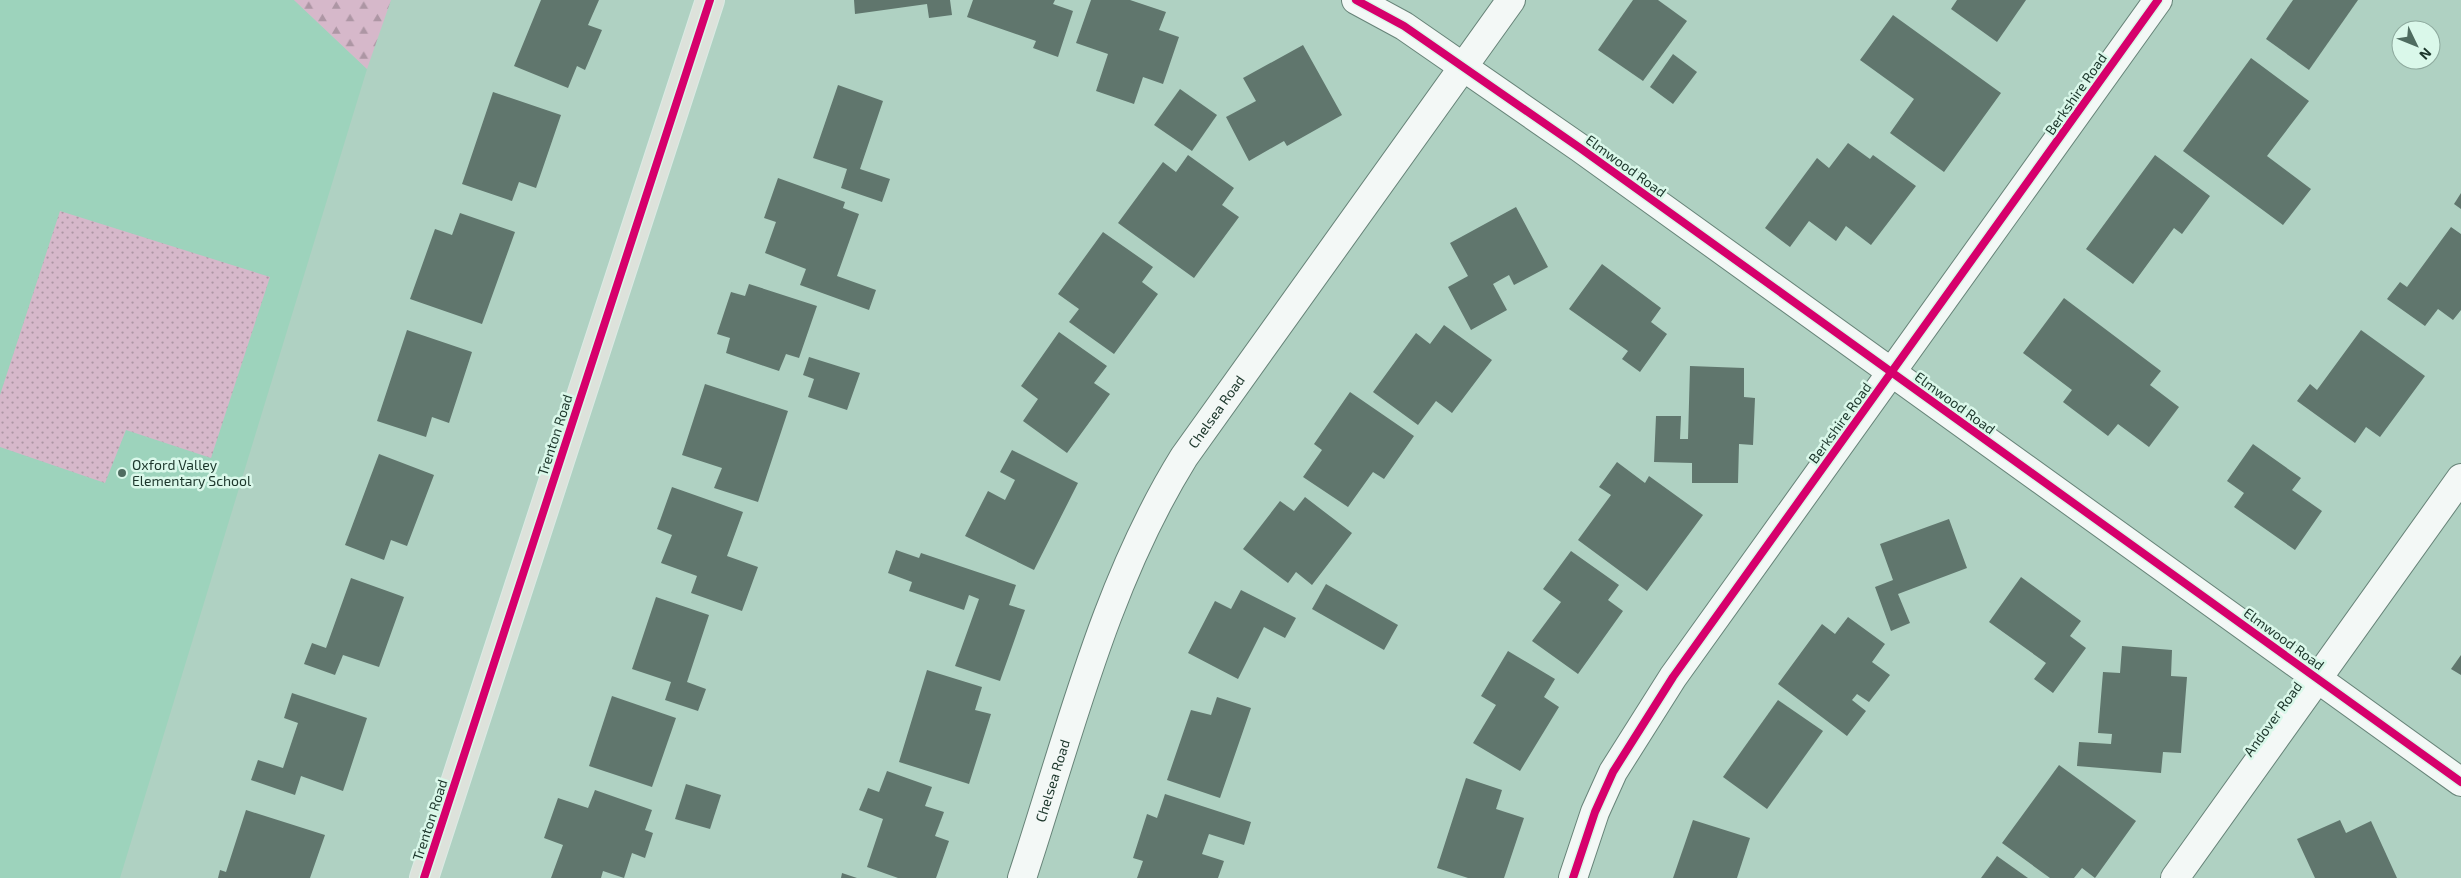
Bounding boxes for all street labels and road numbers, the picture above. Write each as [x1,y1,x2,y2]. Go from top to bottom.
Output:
street label: Berkshire Road [2041,50,2110,138]
street label: Elmwood Road [1583,131,1670,200]
street label: Elmwood Road [1912,368,1999,437]
street label: Chelsea Road [1184,372,1248,451]
street label: Berkshire Road [1805,379,1875,467]
street label: Trenton Road [533,392,576,478]
street label: Elmwood Road [2241,604,2328,673]
street label: Andover Road [2240,678,2305,759]
street label: Chelsea Road [1031,737,1073,824]
street label: Trenton Road [408,777,451,863]

